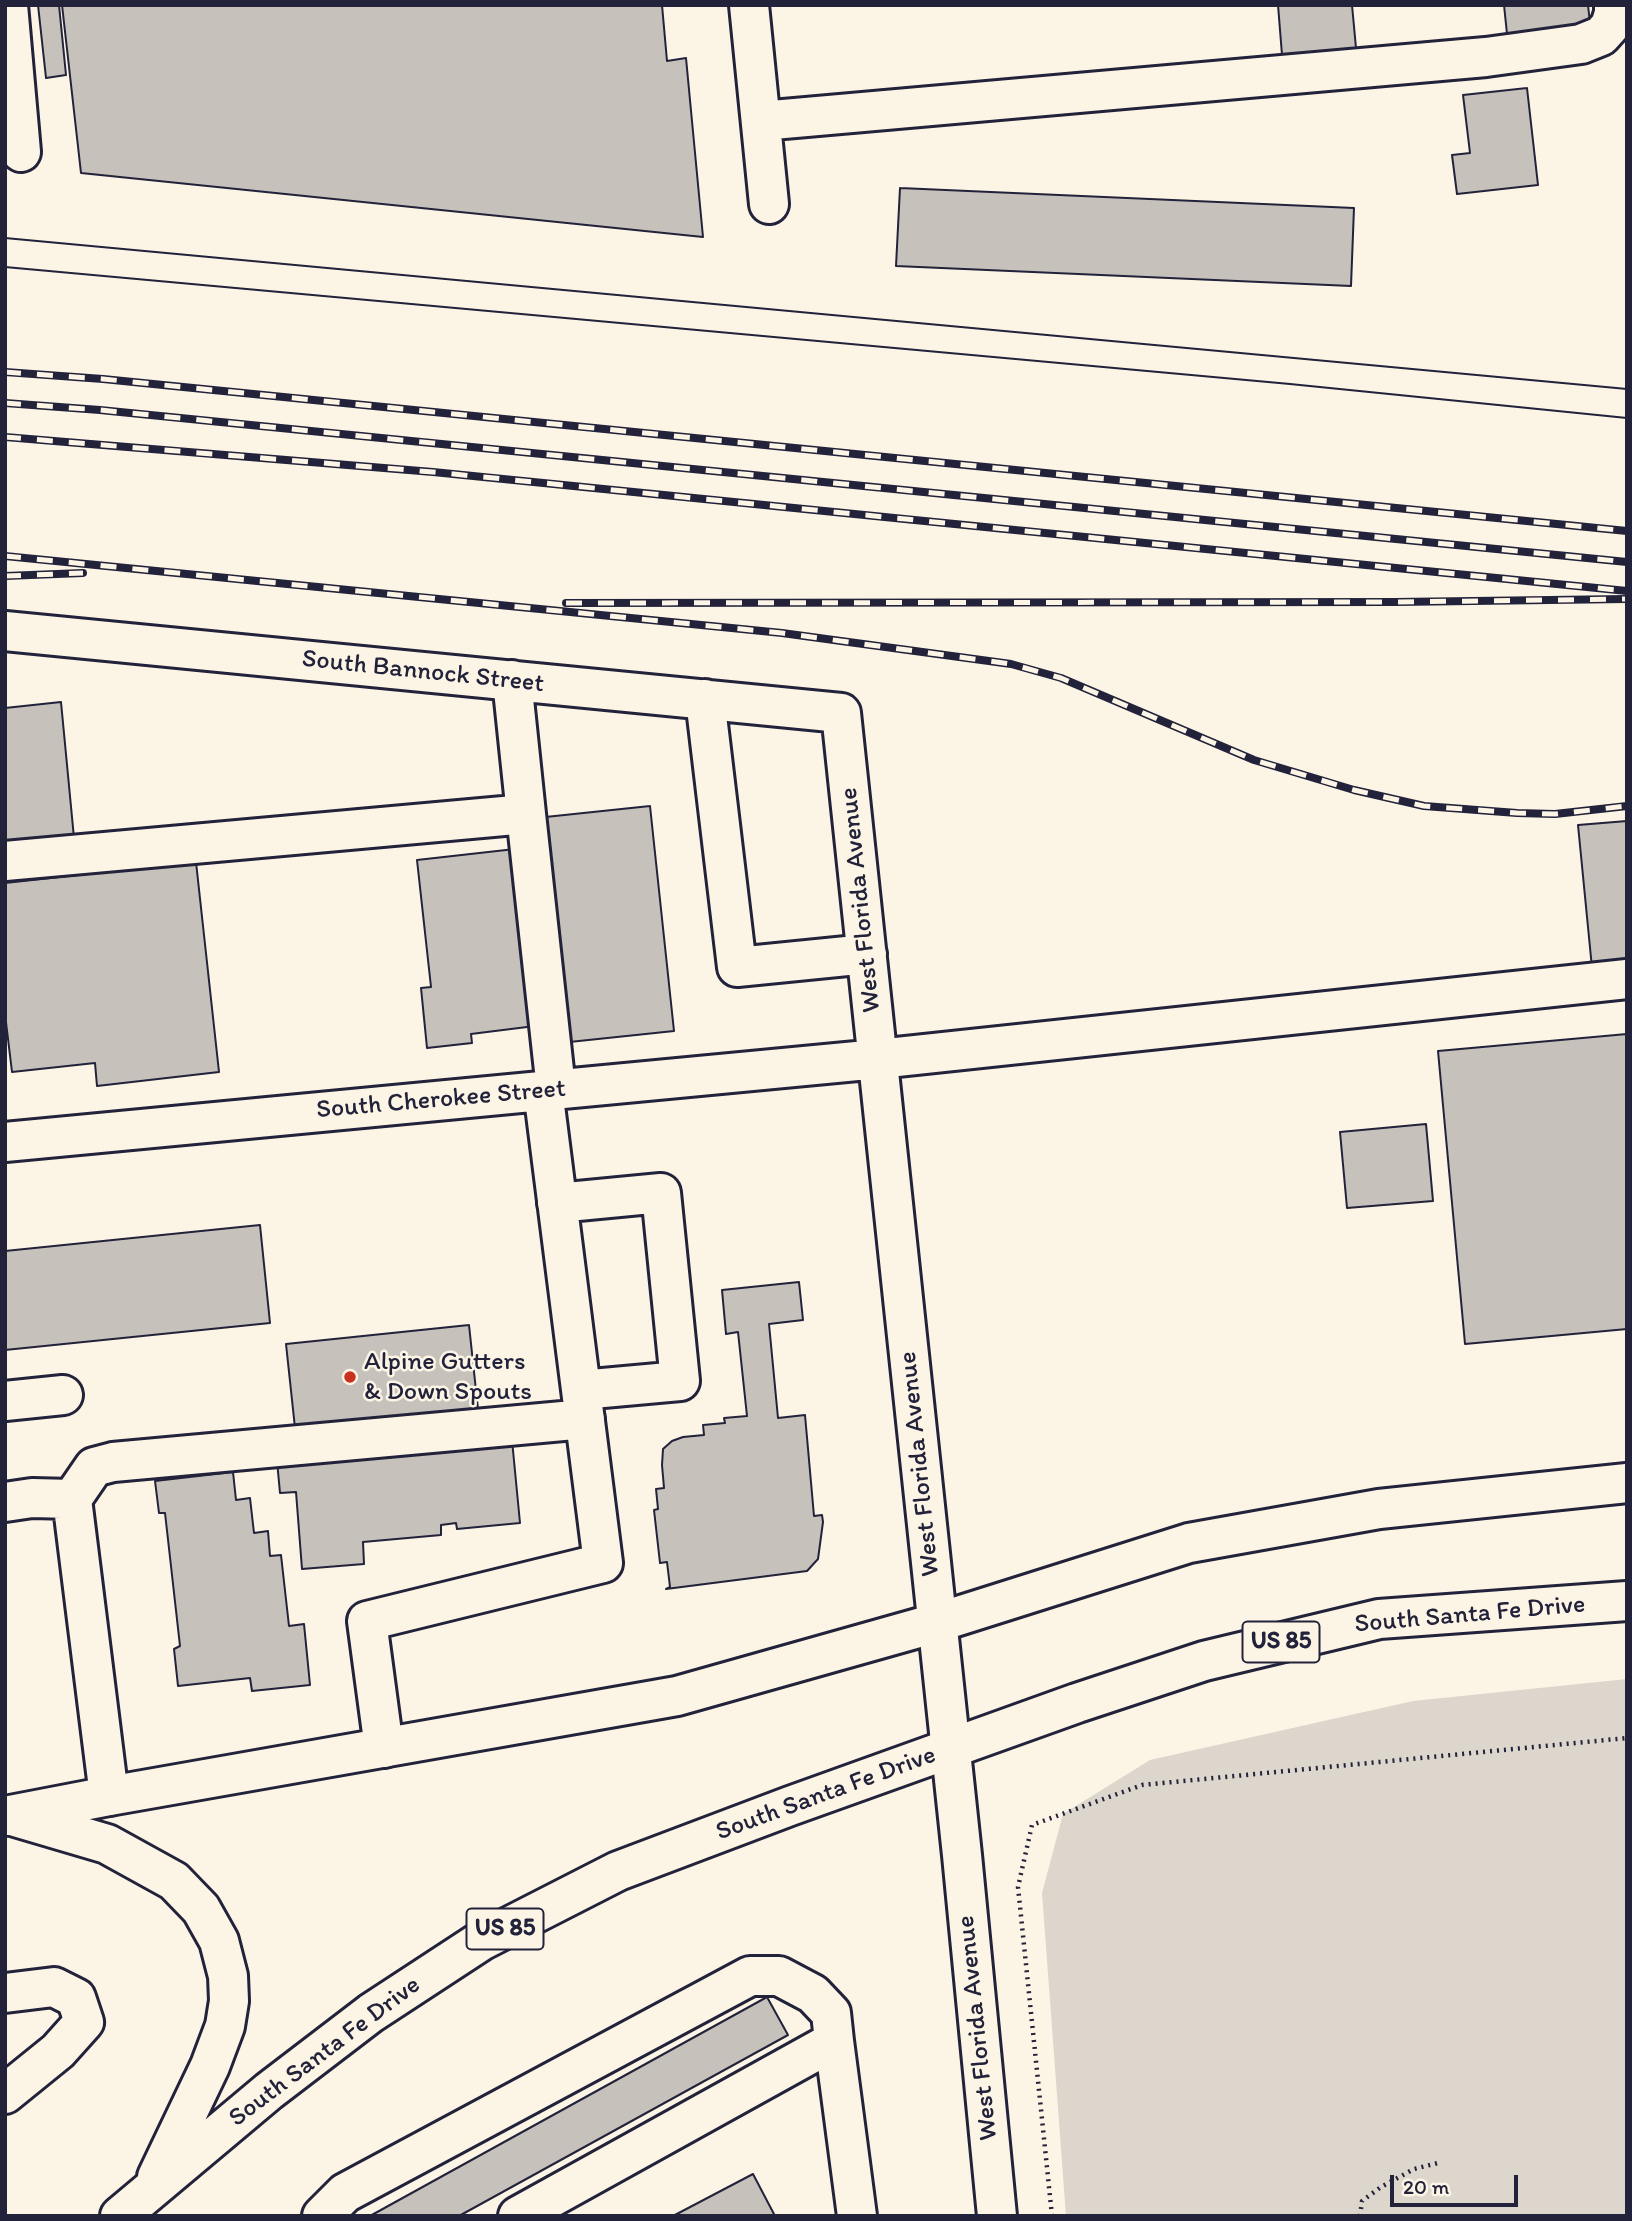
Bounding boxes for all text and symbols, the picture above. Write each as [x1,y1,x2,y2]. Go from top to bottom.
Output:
street label: South Bannock Street [300,644,546,700]
street label: West Florida Avenue [834,786,888,1014]
street label: South Cherokee Street [315,1074,567,1126]
place label: Alpine Gutters & Down Spouts [364,1346,532,1408]
street label: West Florida Avenue [893,1350,947,1578]
marker: Alpine Gutters & Down Spouts [342,1369,358,1385]
street label: South Santa Fe Drive [1353,1589,1587,1641]
road number: US 85 [1242,1622,1320,1662]
street label: South Santa Fe Drive [712,1740,940,1848]
road number: US 85 [466,1908,544,1950]
street label: West Florida Avenue [951,1914,1005,2142]
street label: South Santa Fe Drive [223,1970,427,2134]
scale bar [1394,2162,1522,2206]
text: 20 m [1403,2174,1449,2199]

